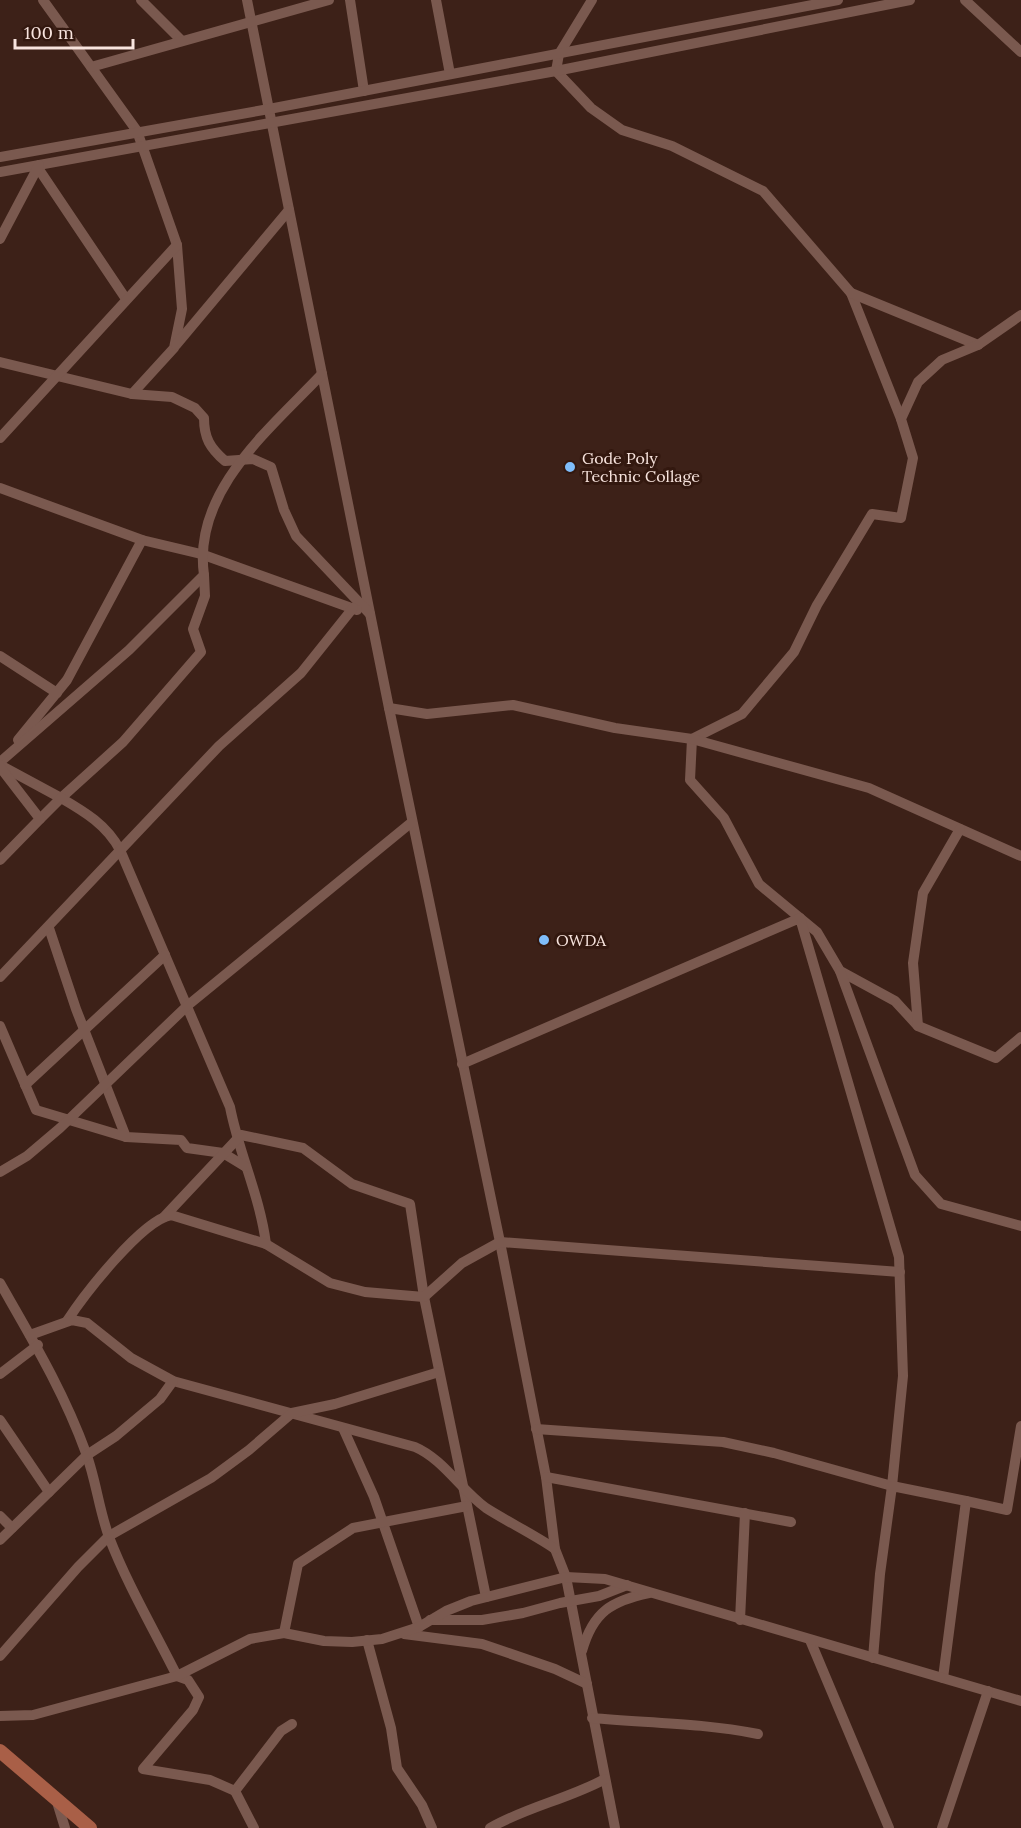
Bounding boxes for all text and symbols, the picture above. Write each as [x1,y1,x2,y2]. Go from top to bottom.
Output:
scale bar [15,12,134,50]
text: 100 m [24,21,74,44]
place label: Gode Poly Technic Collage [582,448,700,486]
marker: Gode Poly Technic Collage [563,460,577,474]
place label: OWDA [556,930,607,950]
marker: OWDA [537,933,551,947]

